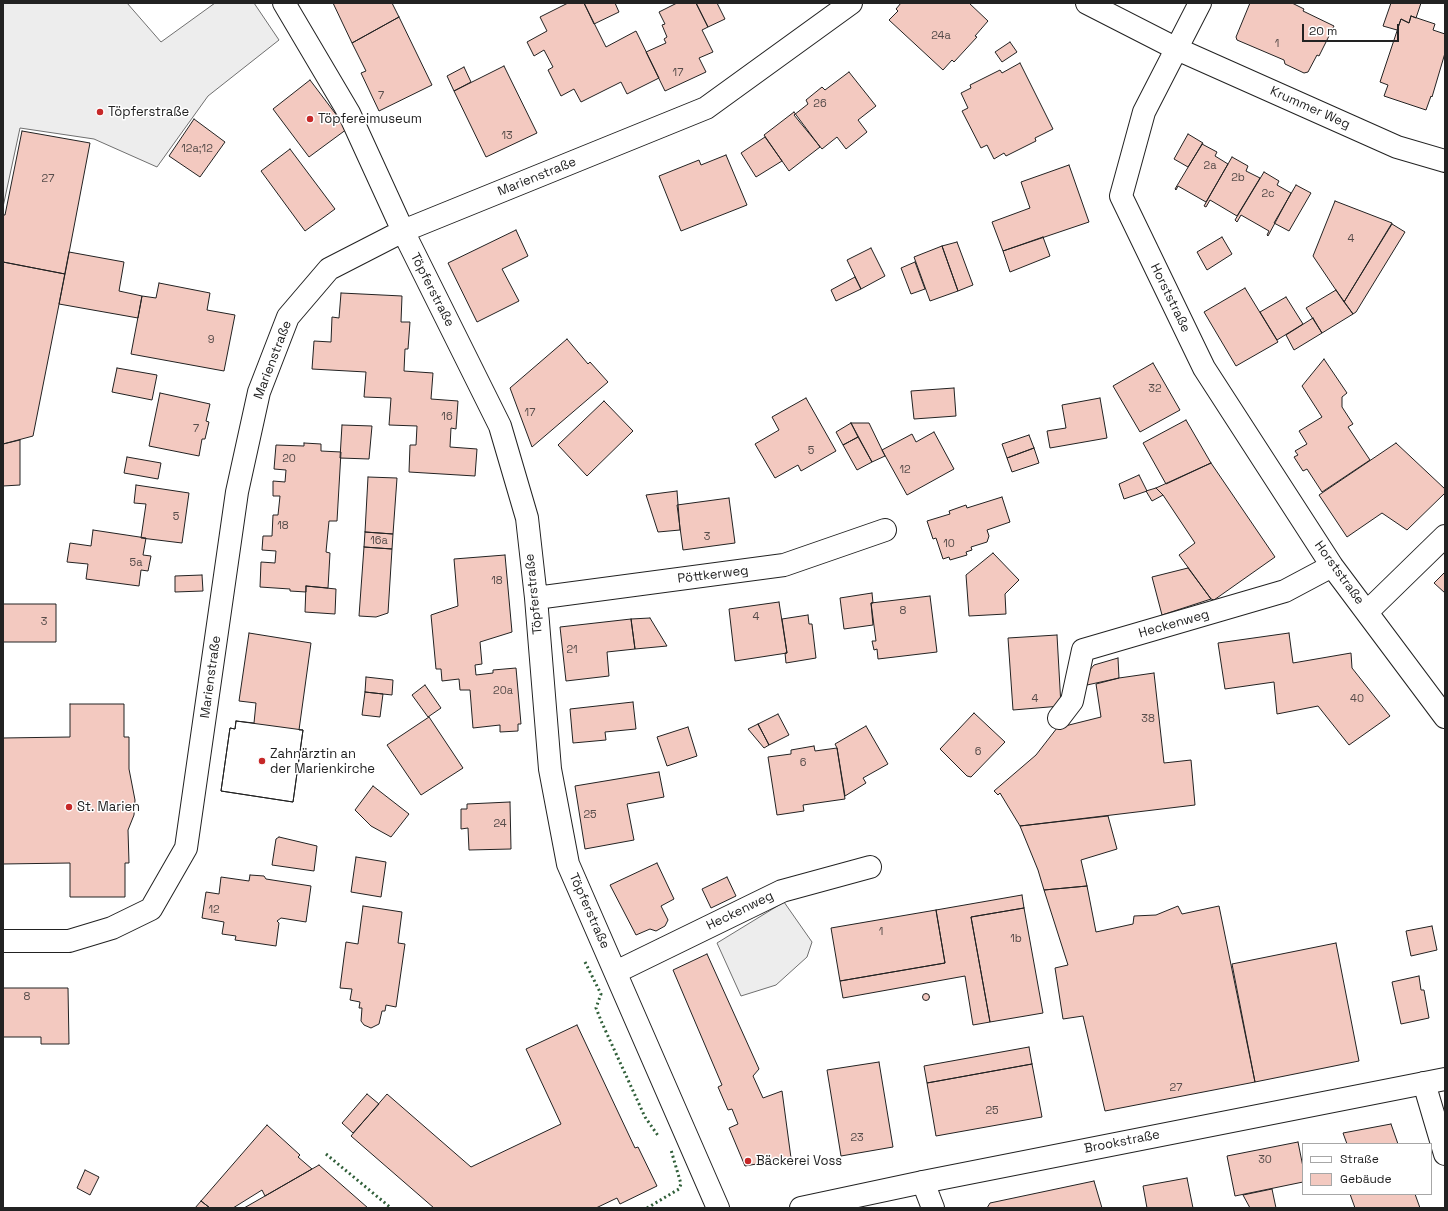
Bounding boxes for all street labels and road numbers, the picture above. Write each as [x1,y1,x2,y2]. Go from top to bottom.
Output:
street label: Krummer Weg [1267,83,1353,133]
street label: Marienstraße [496,154,578,200]
street label: Töpferstraße [407,250,457,330]
street label: Horststraße [1147,261,1193,335]
street label: Marienstraße [251,318,295,402]
street label: Horststraße [1311,538,1367,608]
street label: Töpferstraße [522,553,546,635]
street label: Pöttkerweg [677,563,749,587]
street label: Heckenweg [1137,606,1211,642]
street label: Marienstraße [197,635,225,719]
street label: Töpferstraße [565,871,613,951]
street label: Heckenweg [704,888,776,934]
street label: Brookstraße [1083,1127,1161,1157]

